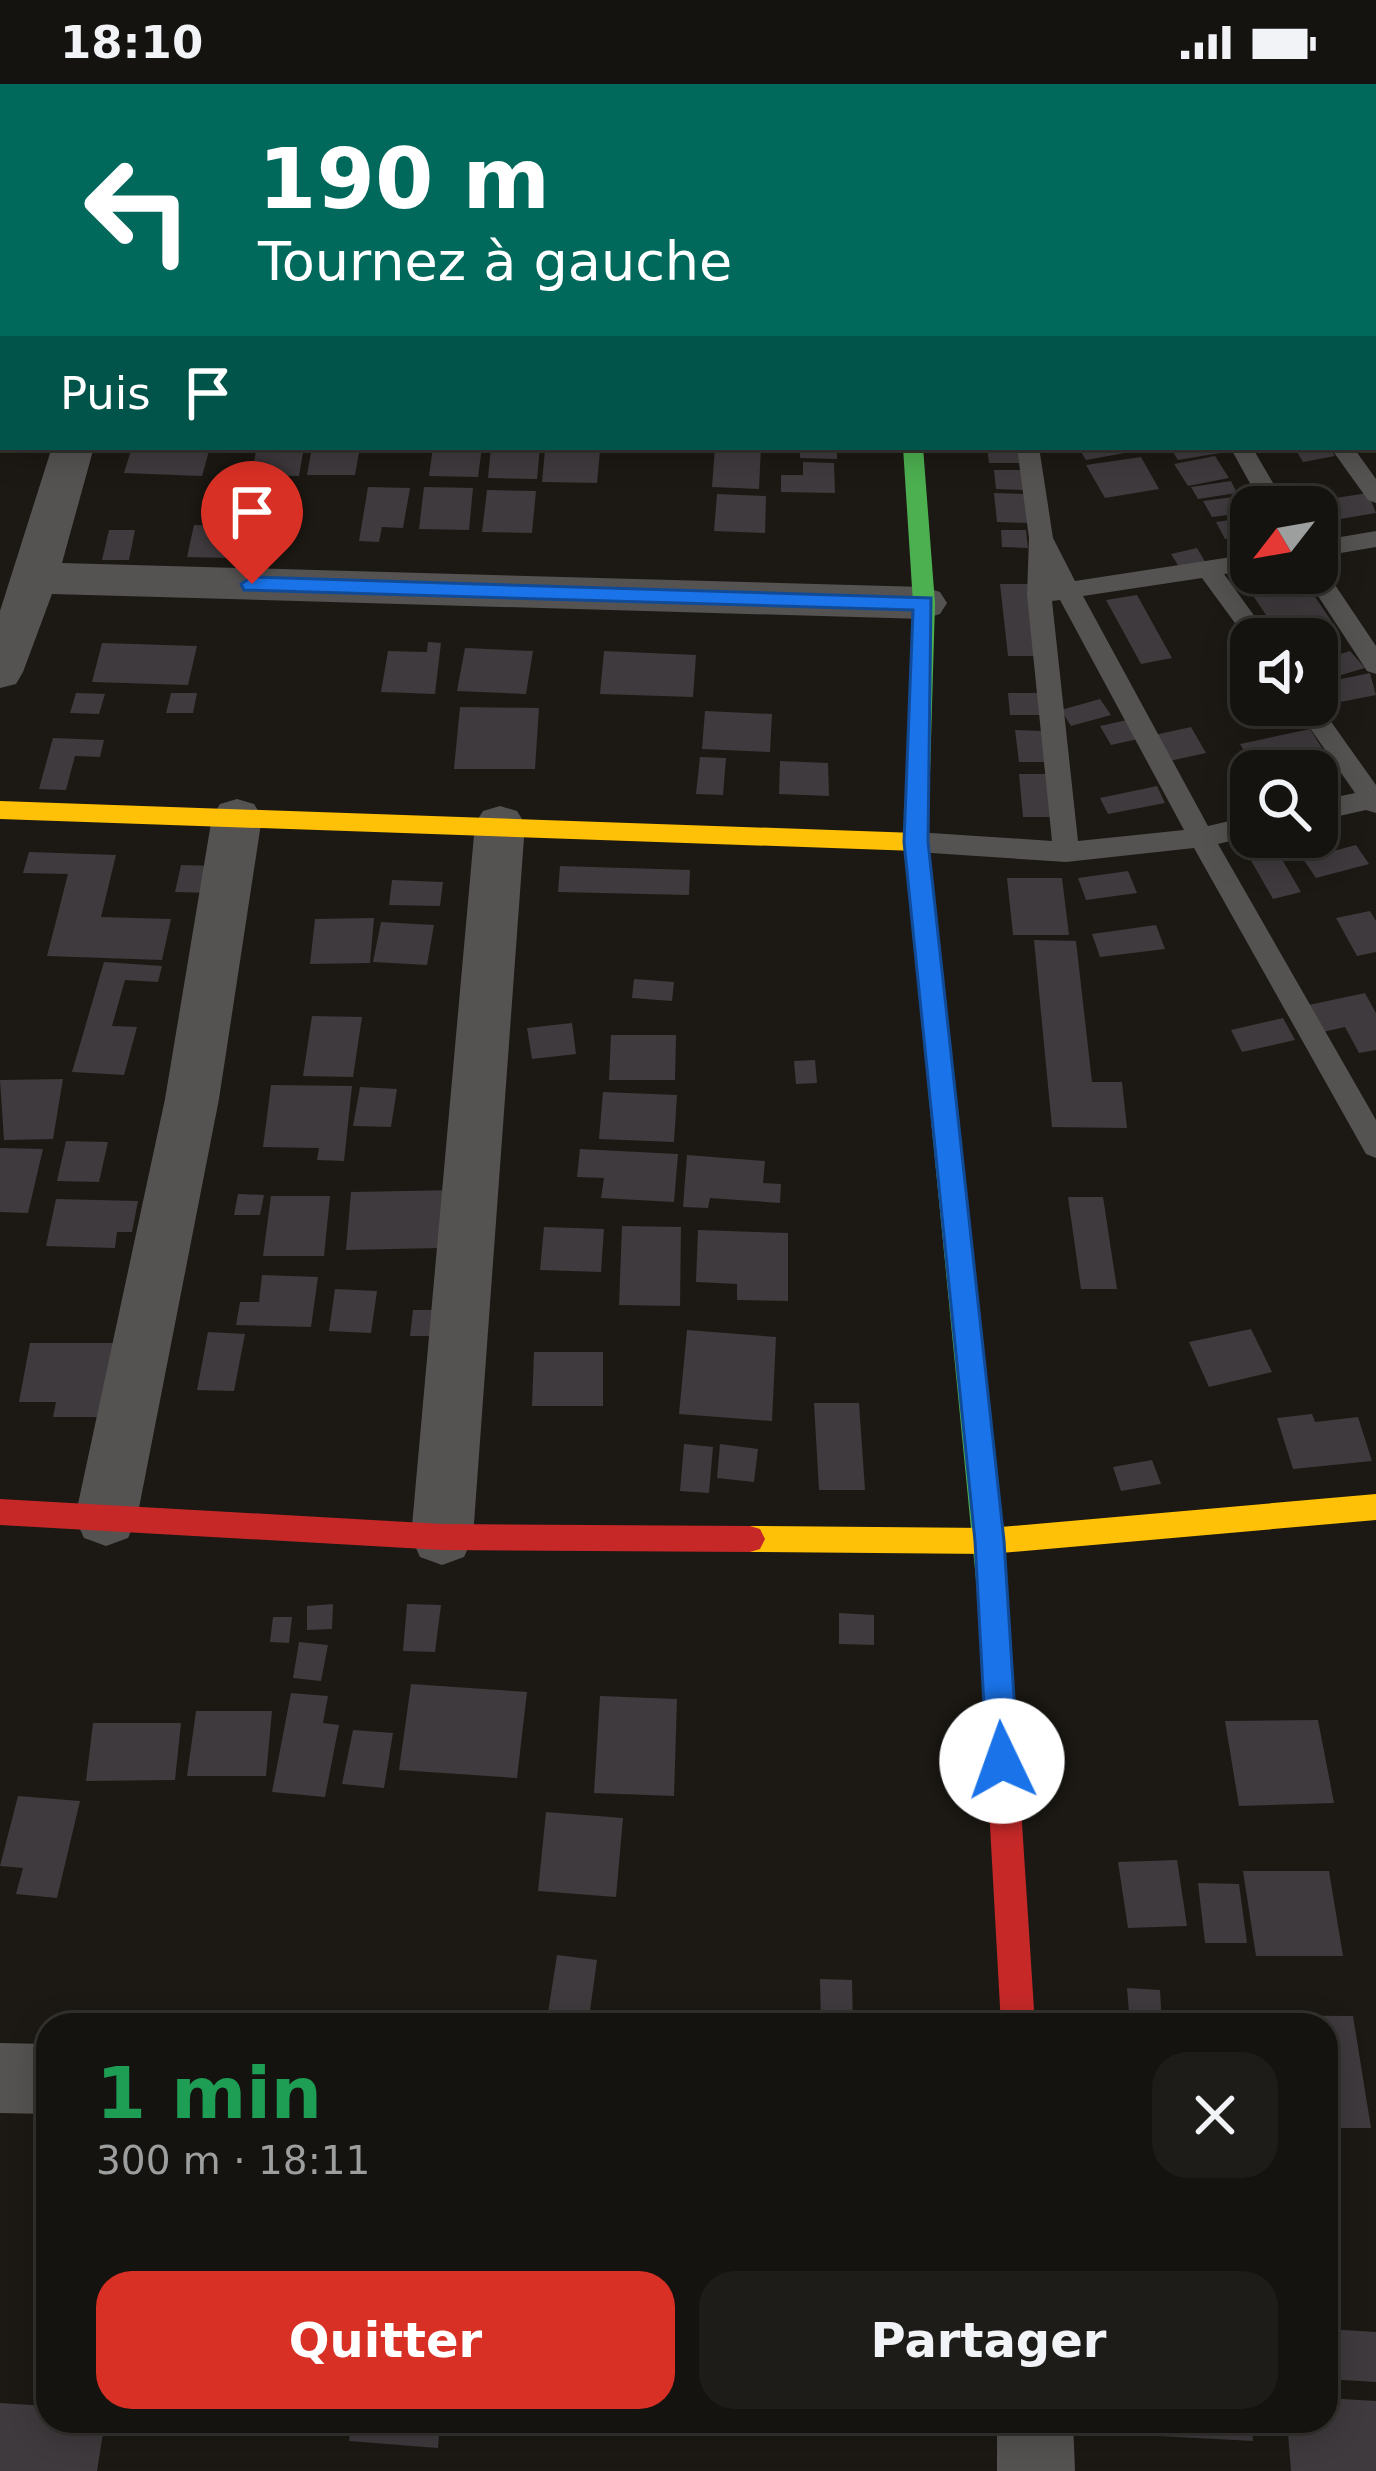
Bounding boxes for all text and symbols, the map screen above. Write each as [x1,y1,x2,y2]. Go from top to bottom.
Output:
text: 18:10 [60,16,203,69]
text: 190 m [258,130,550,228]
icon: left [60,132,216,288]
text: Tournez à gauche [258,230,732,293]
icon: arrive [175,360,241,426]
text: Puis [60,367,151,420]
pin [201,461,303,584]
icon: arrive [219,479,285,545]
north arrow [1230,486,1338,594]
map controls [1230,486,1338,858]
button: sound [1230,618,1338,726]
button: search [1230,750,1338,858]
position arrow [939,1698,1065,1824]
text: 1 min [96,2051,322,2135]
button: close [1152,2052,1278,2178]
text: 300 m · 18:11 [96,2138,370,2183]
button: Quitter [96,2271,675,2409]
button: Partager [699,2271,1278,2409]

